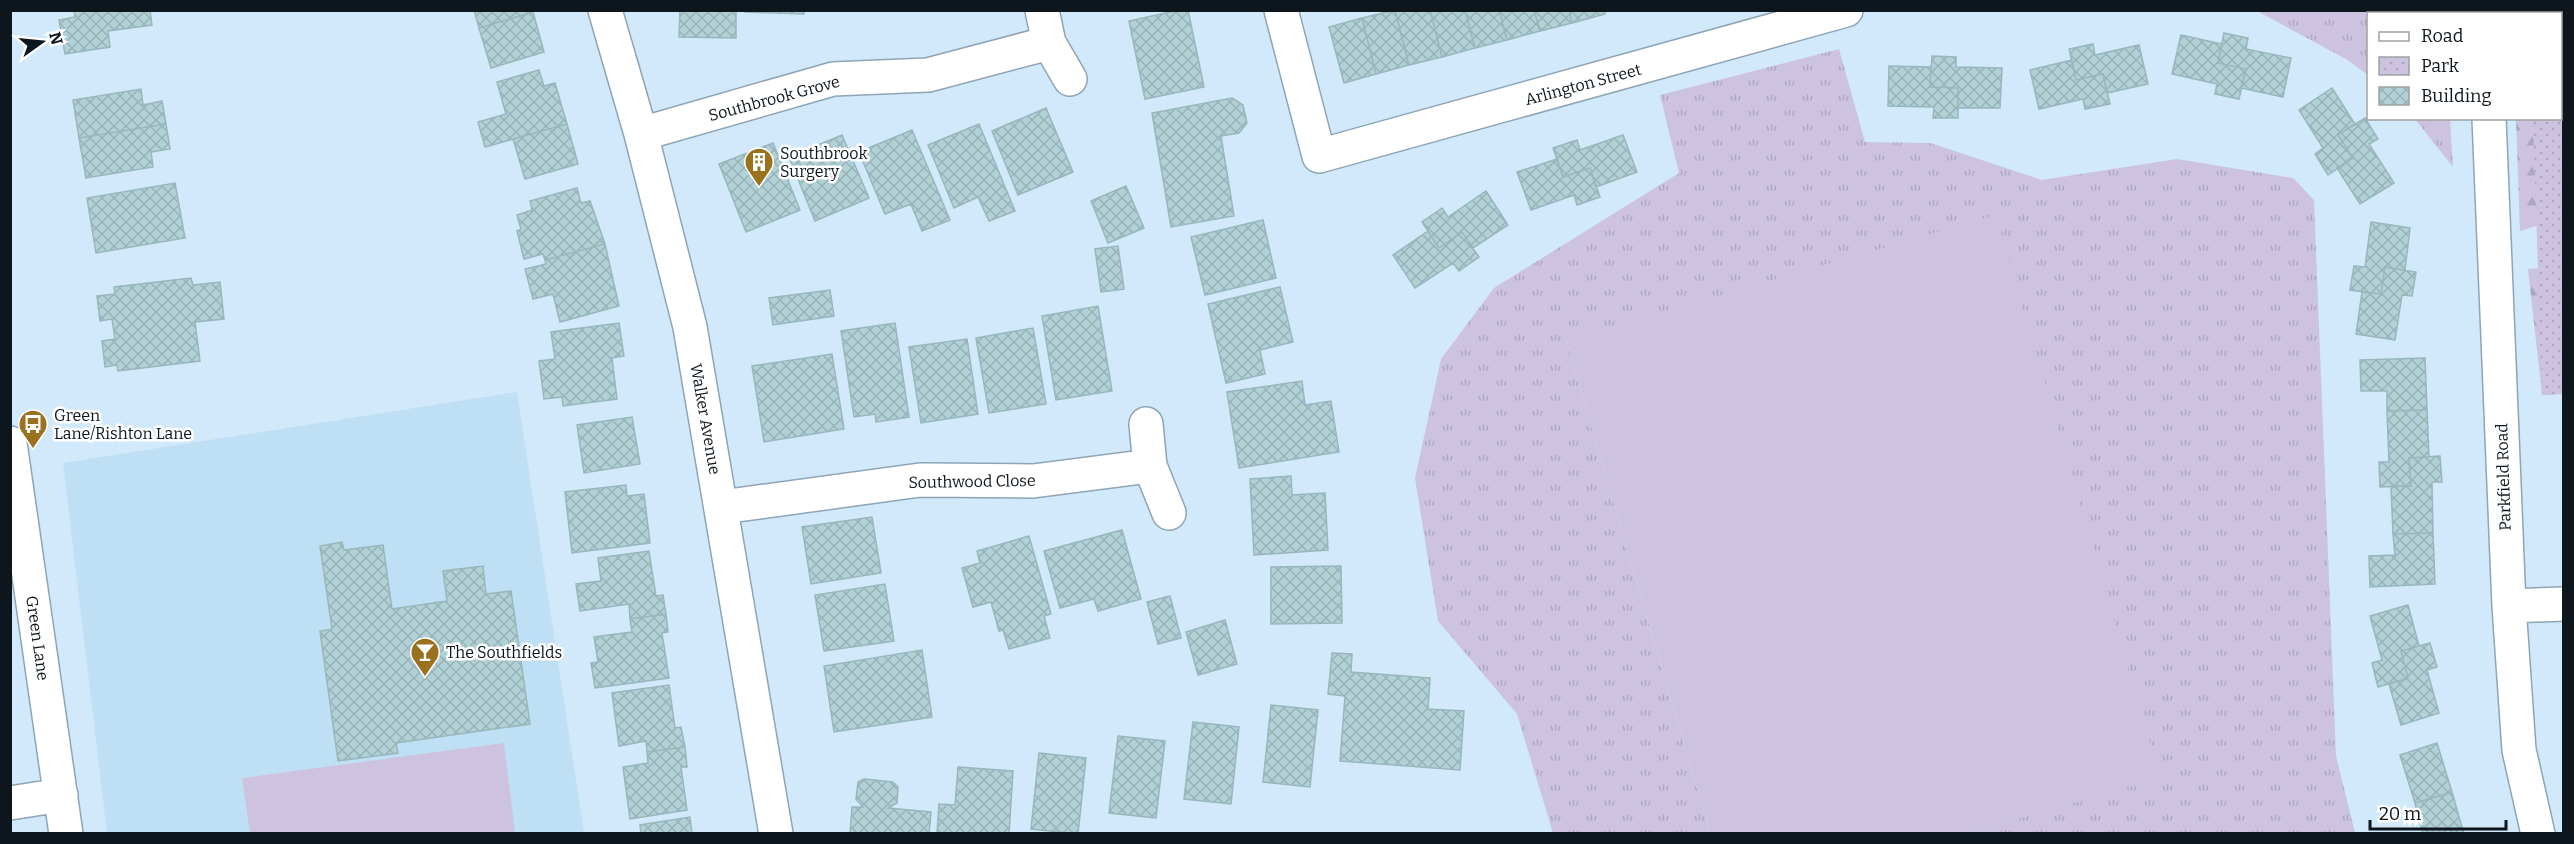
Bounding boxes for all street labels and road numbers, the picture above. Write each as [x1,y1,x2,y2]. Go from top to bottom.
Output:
street label: Arlington Street [1523,60,1643,109]
street label: Southbrook Grove [706,72,842,125]
street label: Walker Avenue [686,362,725,476]
street label: Parkfield Road [2492,422,2515,531]
street label: Southwood Close [908,471,1036,492]
street label: Green Lane [22,594,53,682]

